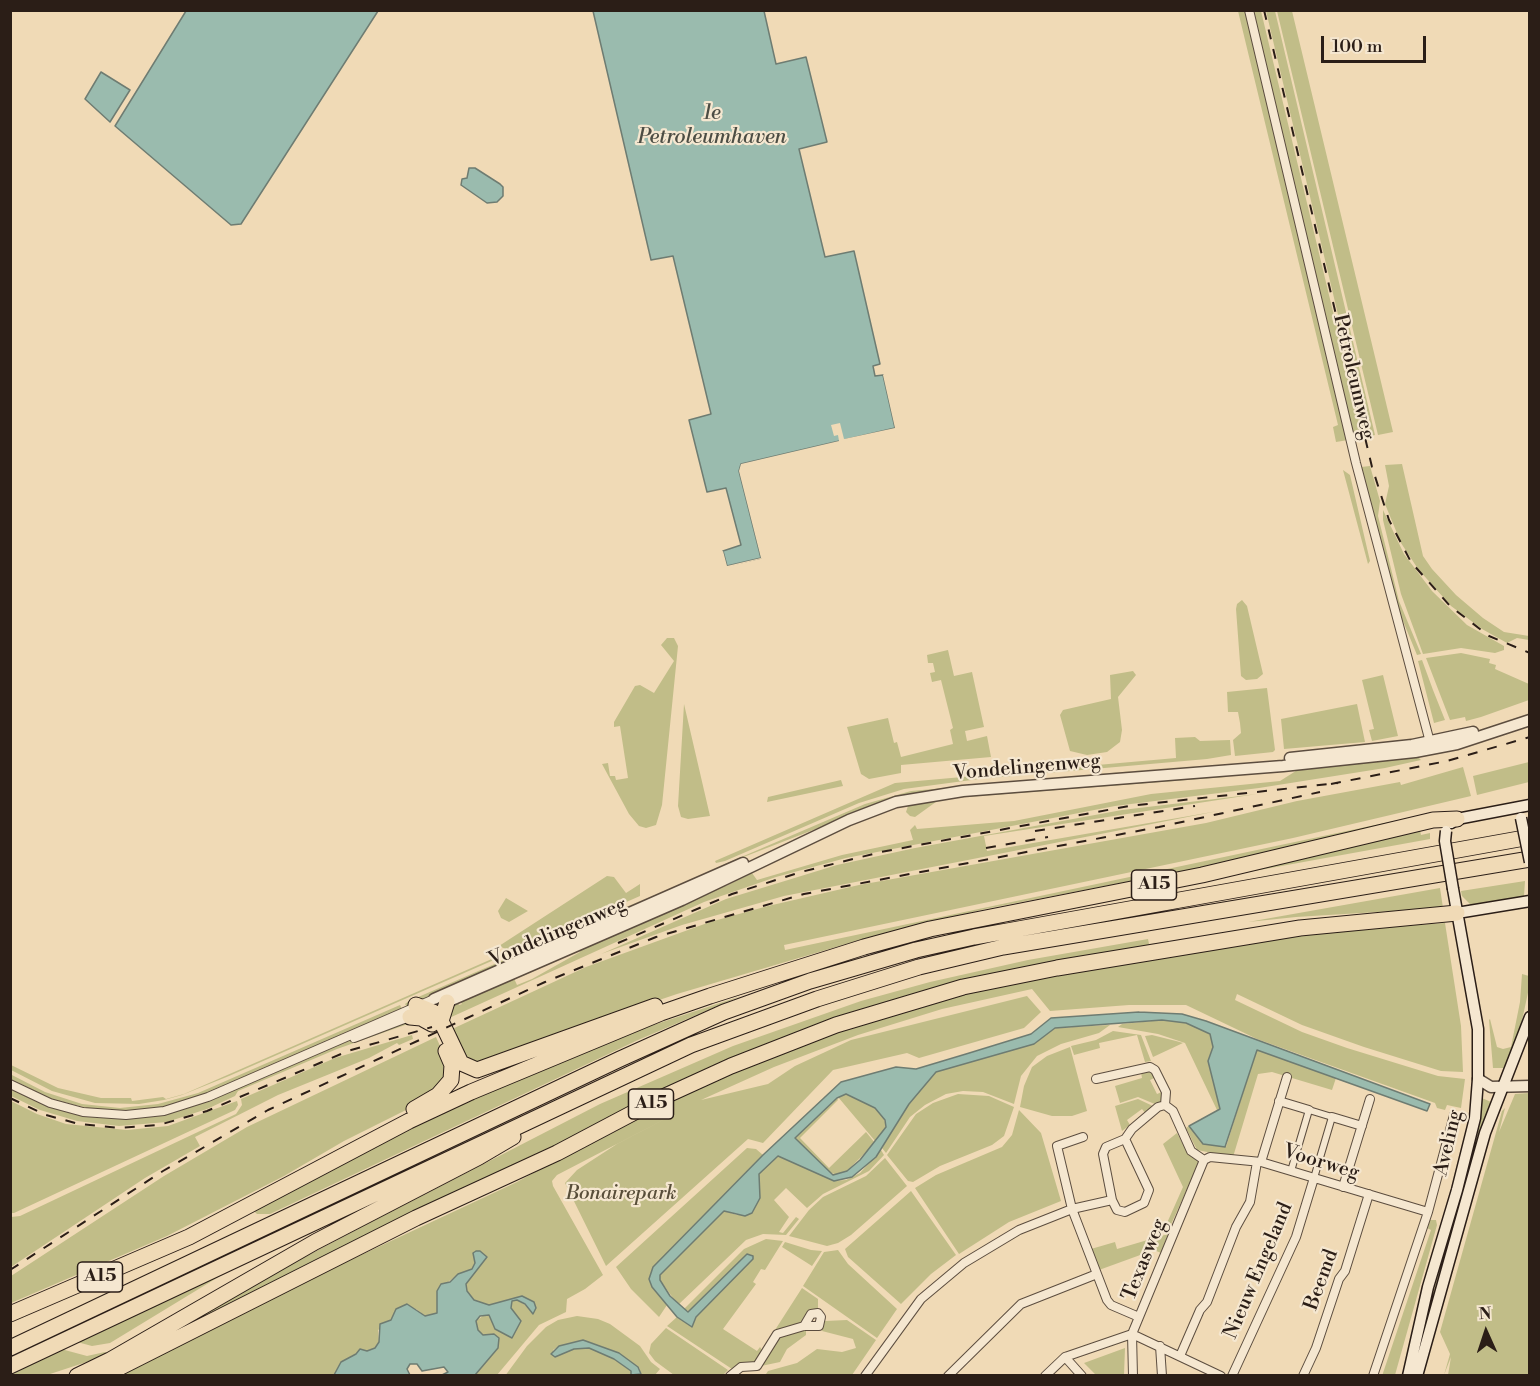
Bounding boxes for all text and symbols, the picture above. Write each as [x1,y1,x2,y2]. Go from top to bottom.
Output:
scale bar [1324,24,1429,62]
text: 100 m [1332,35,1383,58]
water label: 1e Petroleumhaven [638,101,786,151]
street label: Petroleumweg [1327,312,1379,442]
street label: Vondelingenweg [952,750,1102,786]
road number: A15 [1132,870,1176,900]
street label: Vondelingenweg [485,893,631,973]
road number: A15 [628,1089,674,1119]
street label: Aveling [1430,1108,1468,1178]
street label: Voorweg [1280,1140,1362,1186]
park label: Bonairepark [566,1182,676,1206]
street label: Nieuw Engeland [1219,1199,1299,1343]
street label: Texasweg [1118,1216,1172,1304]
street label: Beemd [1300,1246,1344,1314]
road number: A15 [78,1262,122,1292]
north arrow [1456,1302,1516,1362]
text: N [1478,1304,1492,1324]

